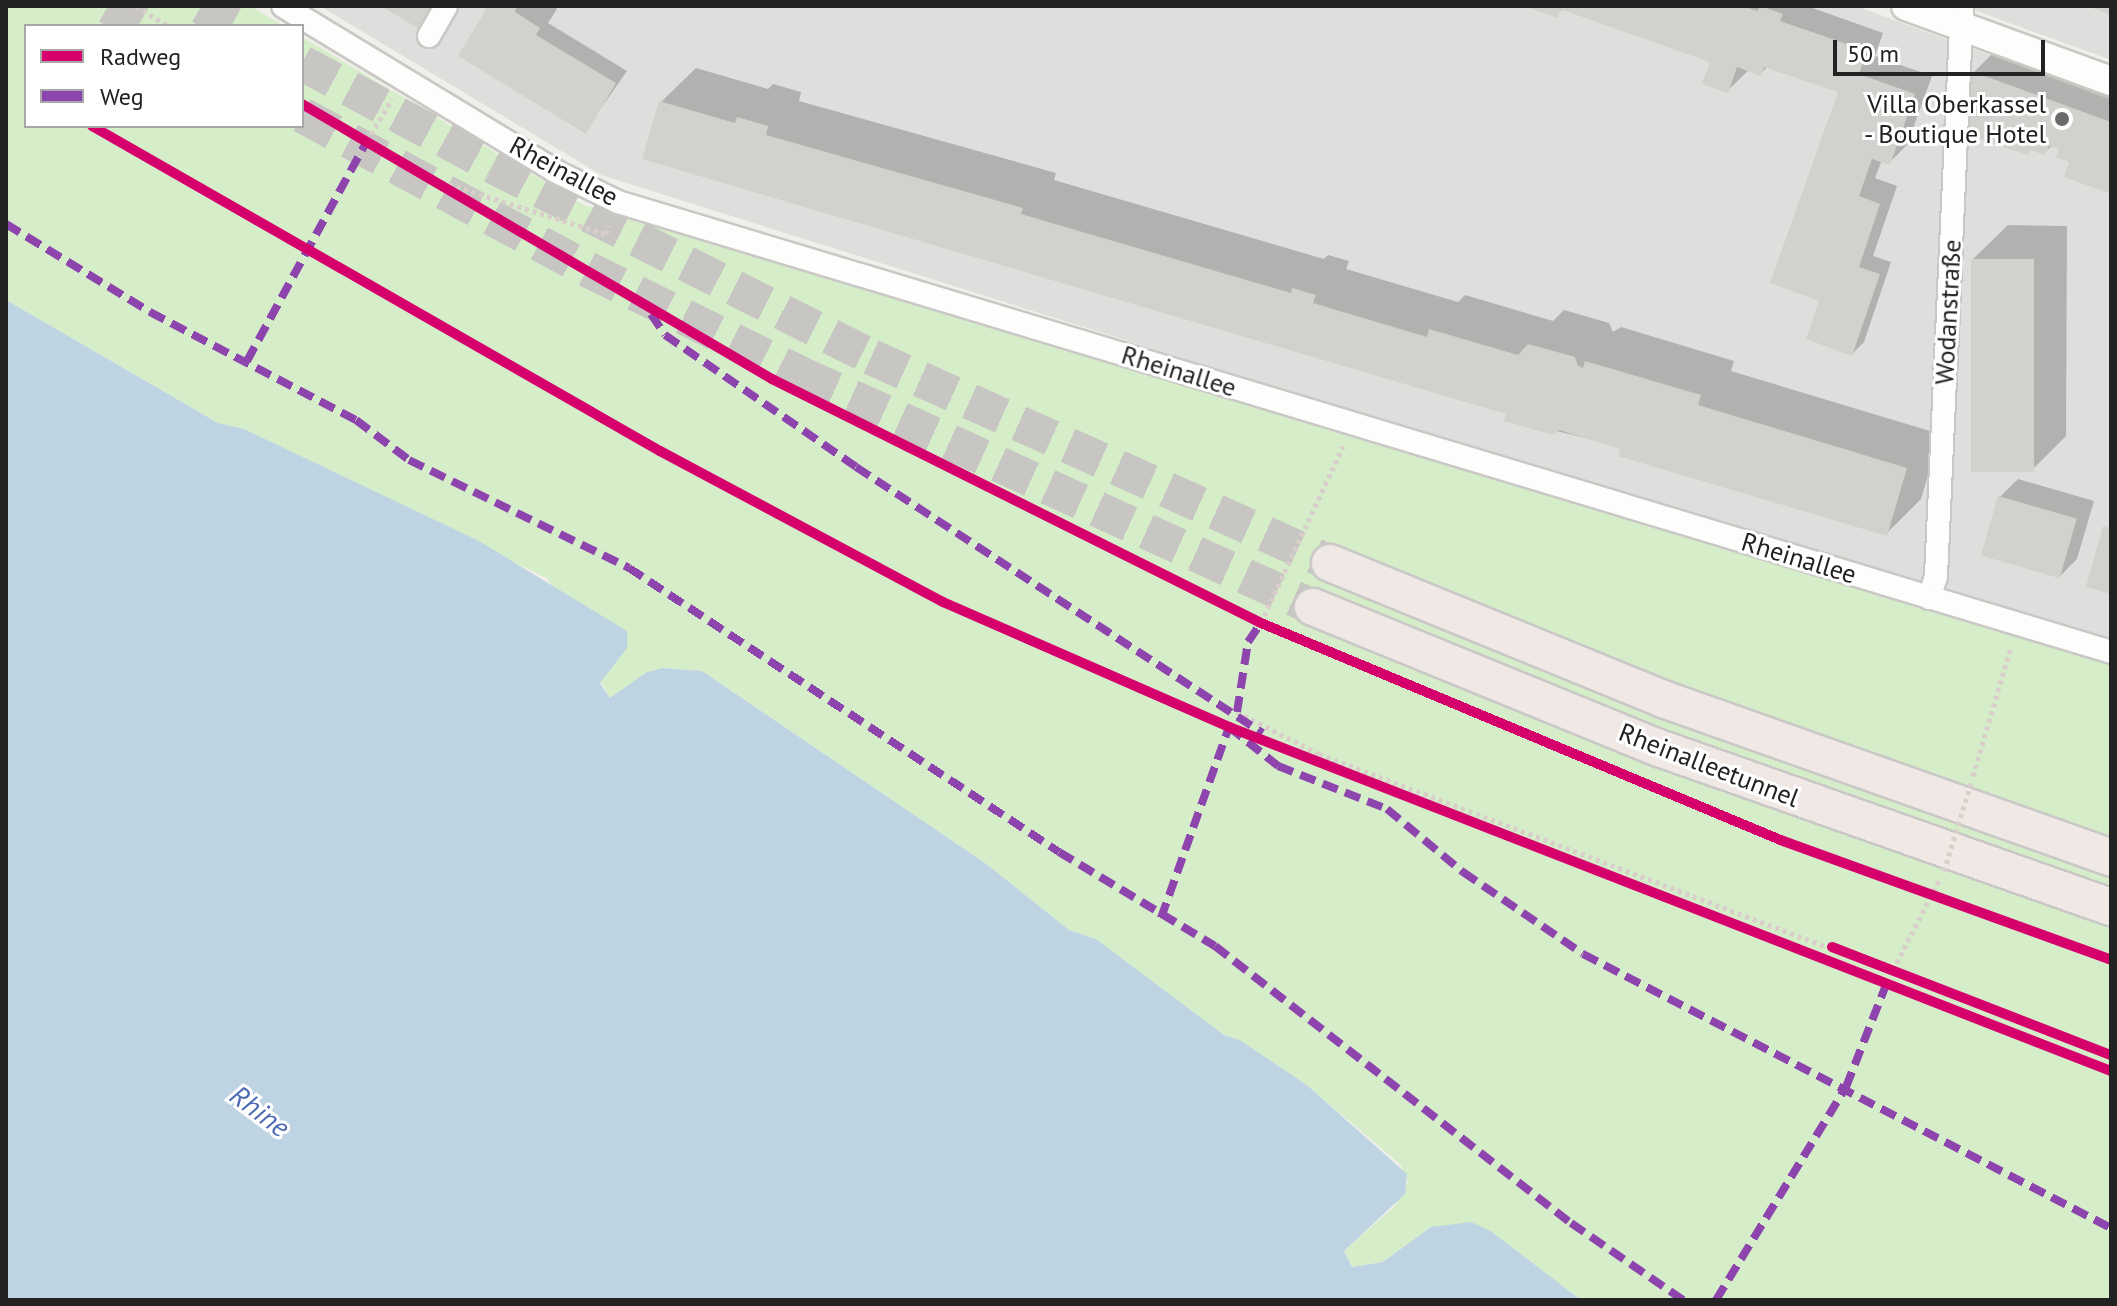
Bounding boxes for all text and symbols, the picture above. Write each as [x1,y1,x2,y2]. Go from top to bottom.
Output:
legend [24,24,304,128]
scale bar [1837,24,2049,74]
text: 50 m [1847,38,1899,69]
text: Radweg [100,41,181,72]
text: Weg [100,81,144,112]
place label: Villa Oberkassel - Boutique Hotel [1862,88,2046,150]
marker: Villa Oberkassel - Boutique Hotel [2053,110,2071,128]
street label: Rheinallee [504,129,624,213]
street label: Wodanstraße [1929,238,1967,386]
street label: Rheinallee [1118,339,1240,403]
street label: Rheinallee [1738,526,1860,590]
street label: Rheinalleetunnel [1615,716,1803,814]
water label: Rhine [224,1078,296,1144]

